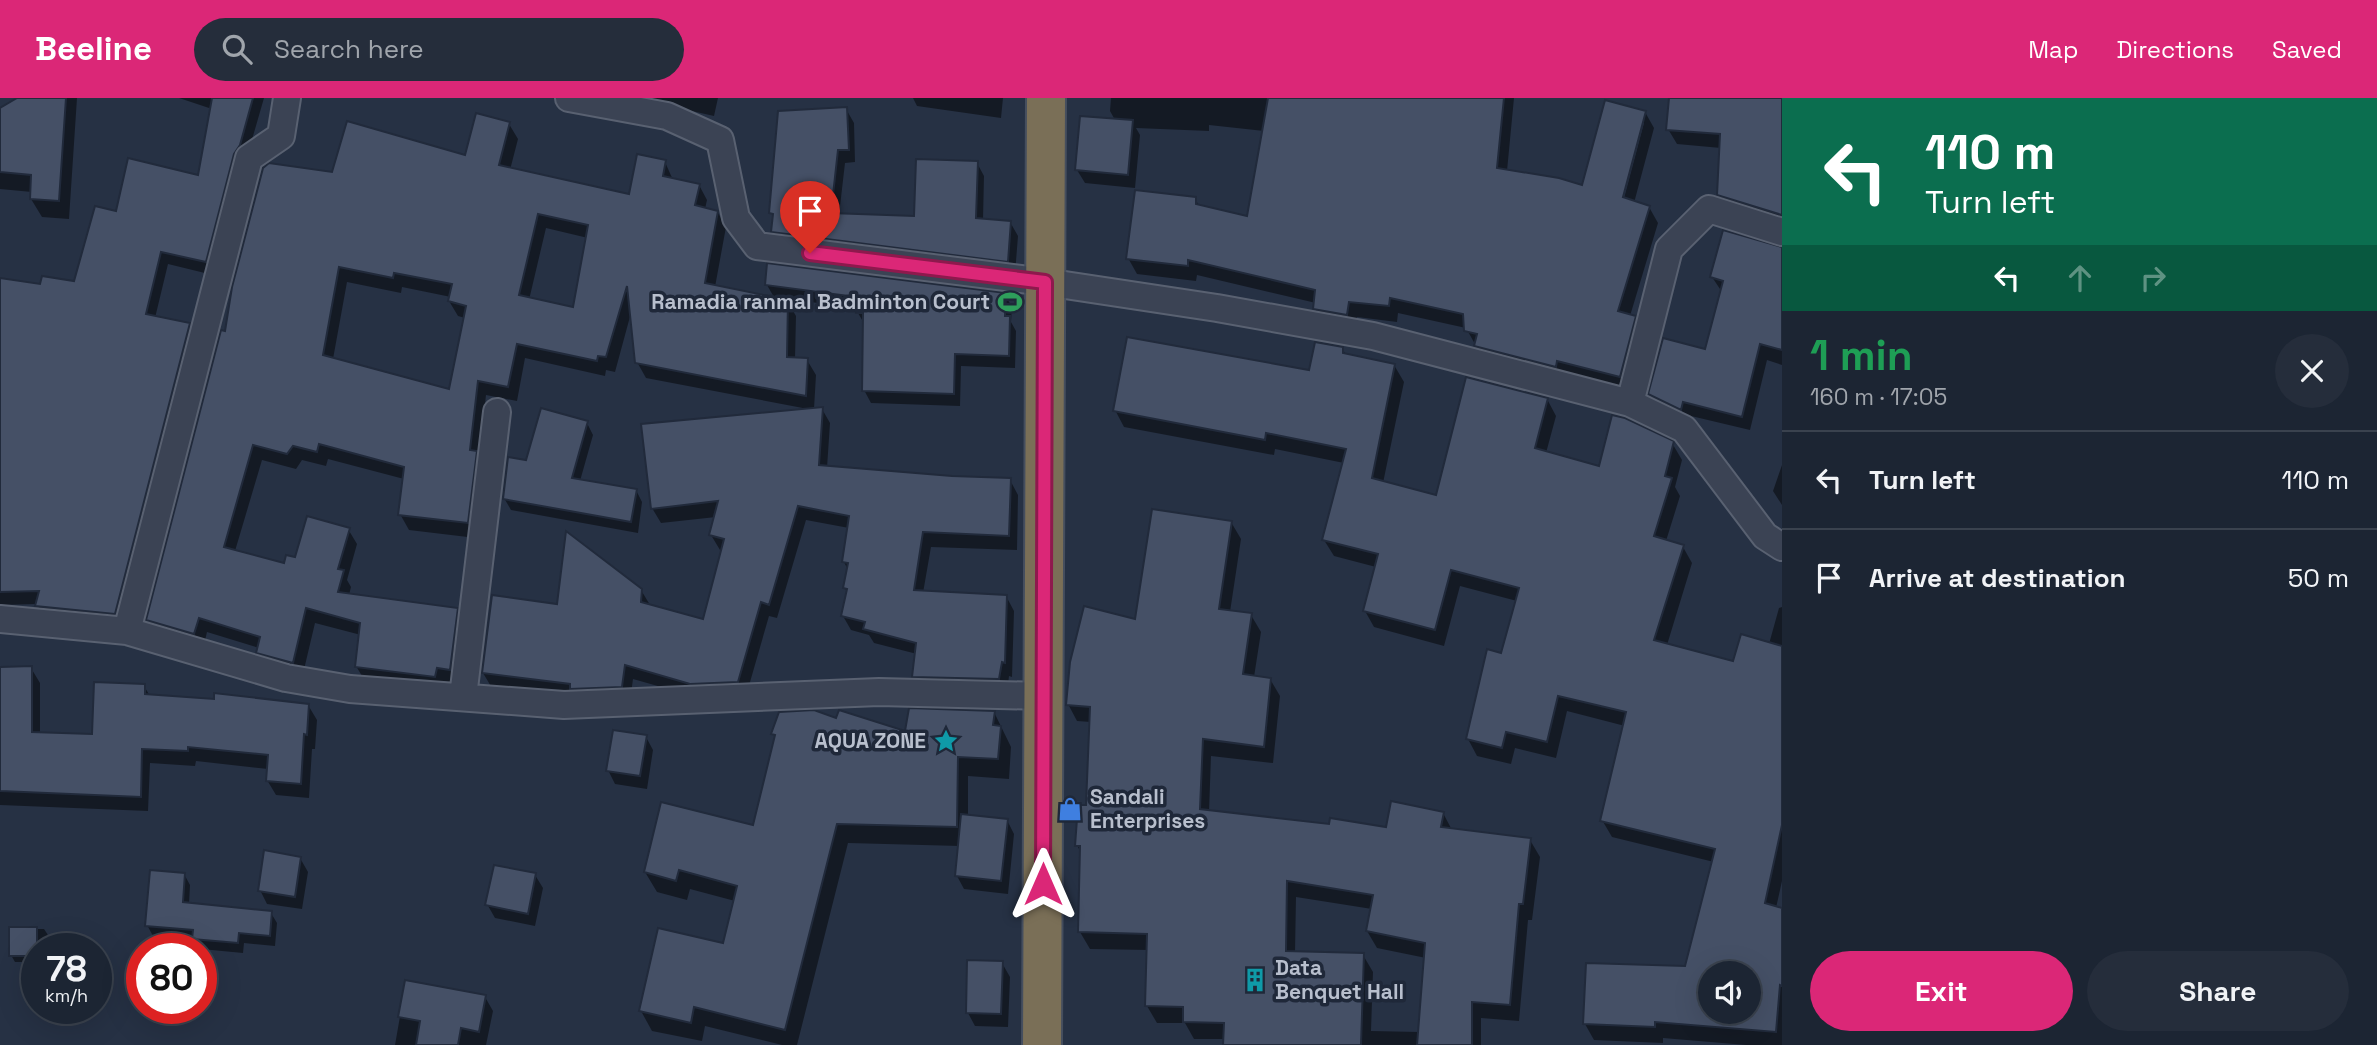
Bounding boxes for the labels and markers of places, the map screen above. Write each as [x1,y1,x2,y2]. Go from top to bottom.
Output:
pin [780,181,840,253]
place label: Ramadia ranmal Badminton Court [651,288,990,315]
sports icon: Ramadia ranmal Badminton Court [996,288,1024,316]
place label: AQUA ZONE [815,727,926,754]
place icon: AQUA ZONE [932,727,960,755]
place label: Sandali Enterprises [1090,783,1205,834]
shop icon: Sandali Enterprises [1056,795,1084,823]
place label: Data Benquet Hall [1275,954,1404,1005]
building icon: Data Benquet Hall [1241,966,1269,994]

